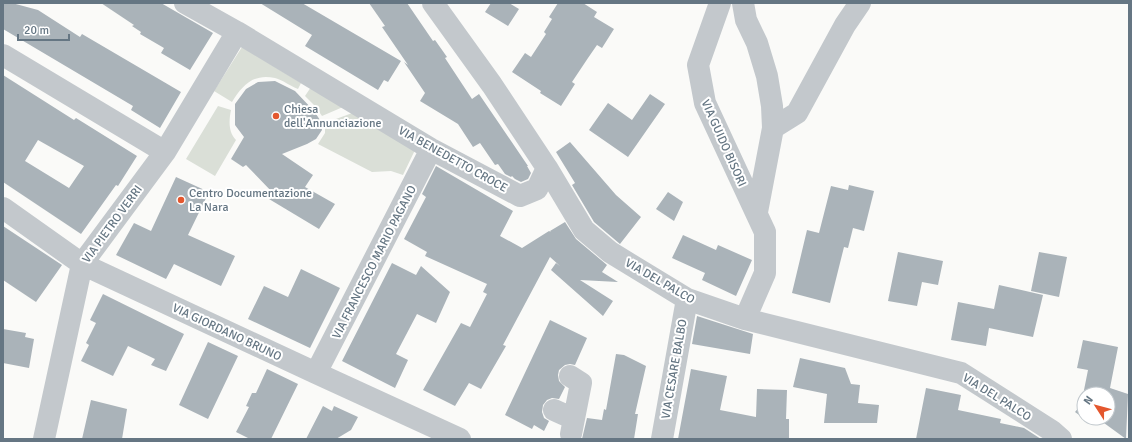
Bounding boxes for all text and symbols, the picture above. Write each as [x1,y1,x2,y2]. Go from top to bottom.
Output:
scale bar [18,16,69,42]
text: 20 m [24,23,49,38]
street label: VIA GUIDO BISORI [698,97,750,189]
place label: Chiesa dell'Annunciazione [284,102,381,131]
marker: Chiesa dell'Annunciazione [271,111,281,121]
street label: VIA BENEDETTO CROCE [396,123,510,196]
street label: VIA PIETRO VERRI [79,182,146,266]
street label: VIA FRANCESCO MARIO PAGANO [329,183,420,342]
place label: Centro Documentazione La Nara [189,186,312,215]
marker: Centro Documentazione La Nara [176,195,186,205]
street label: VIA DEL PALCO [622,255,697,308]
street label: VIA GIORDANO BRUNO [170,301,284,364]
street label: VIA CESARE BALBO [658,318,691,420]
street label: VIA DEL PALCO [960,370,1034,425]
north arrow [1076,386,1116,426]
text: N [1081,393,1096,407]

